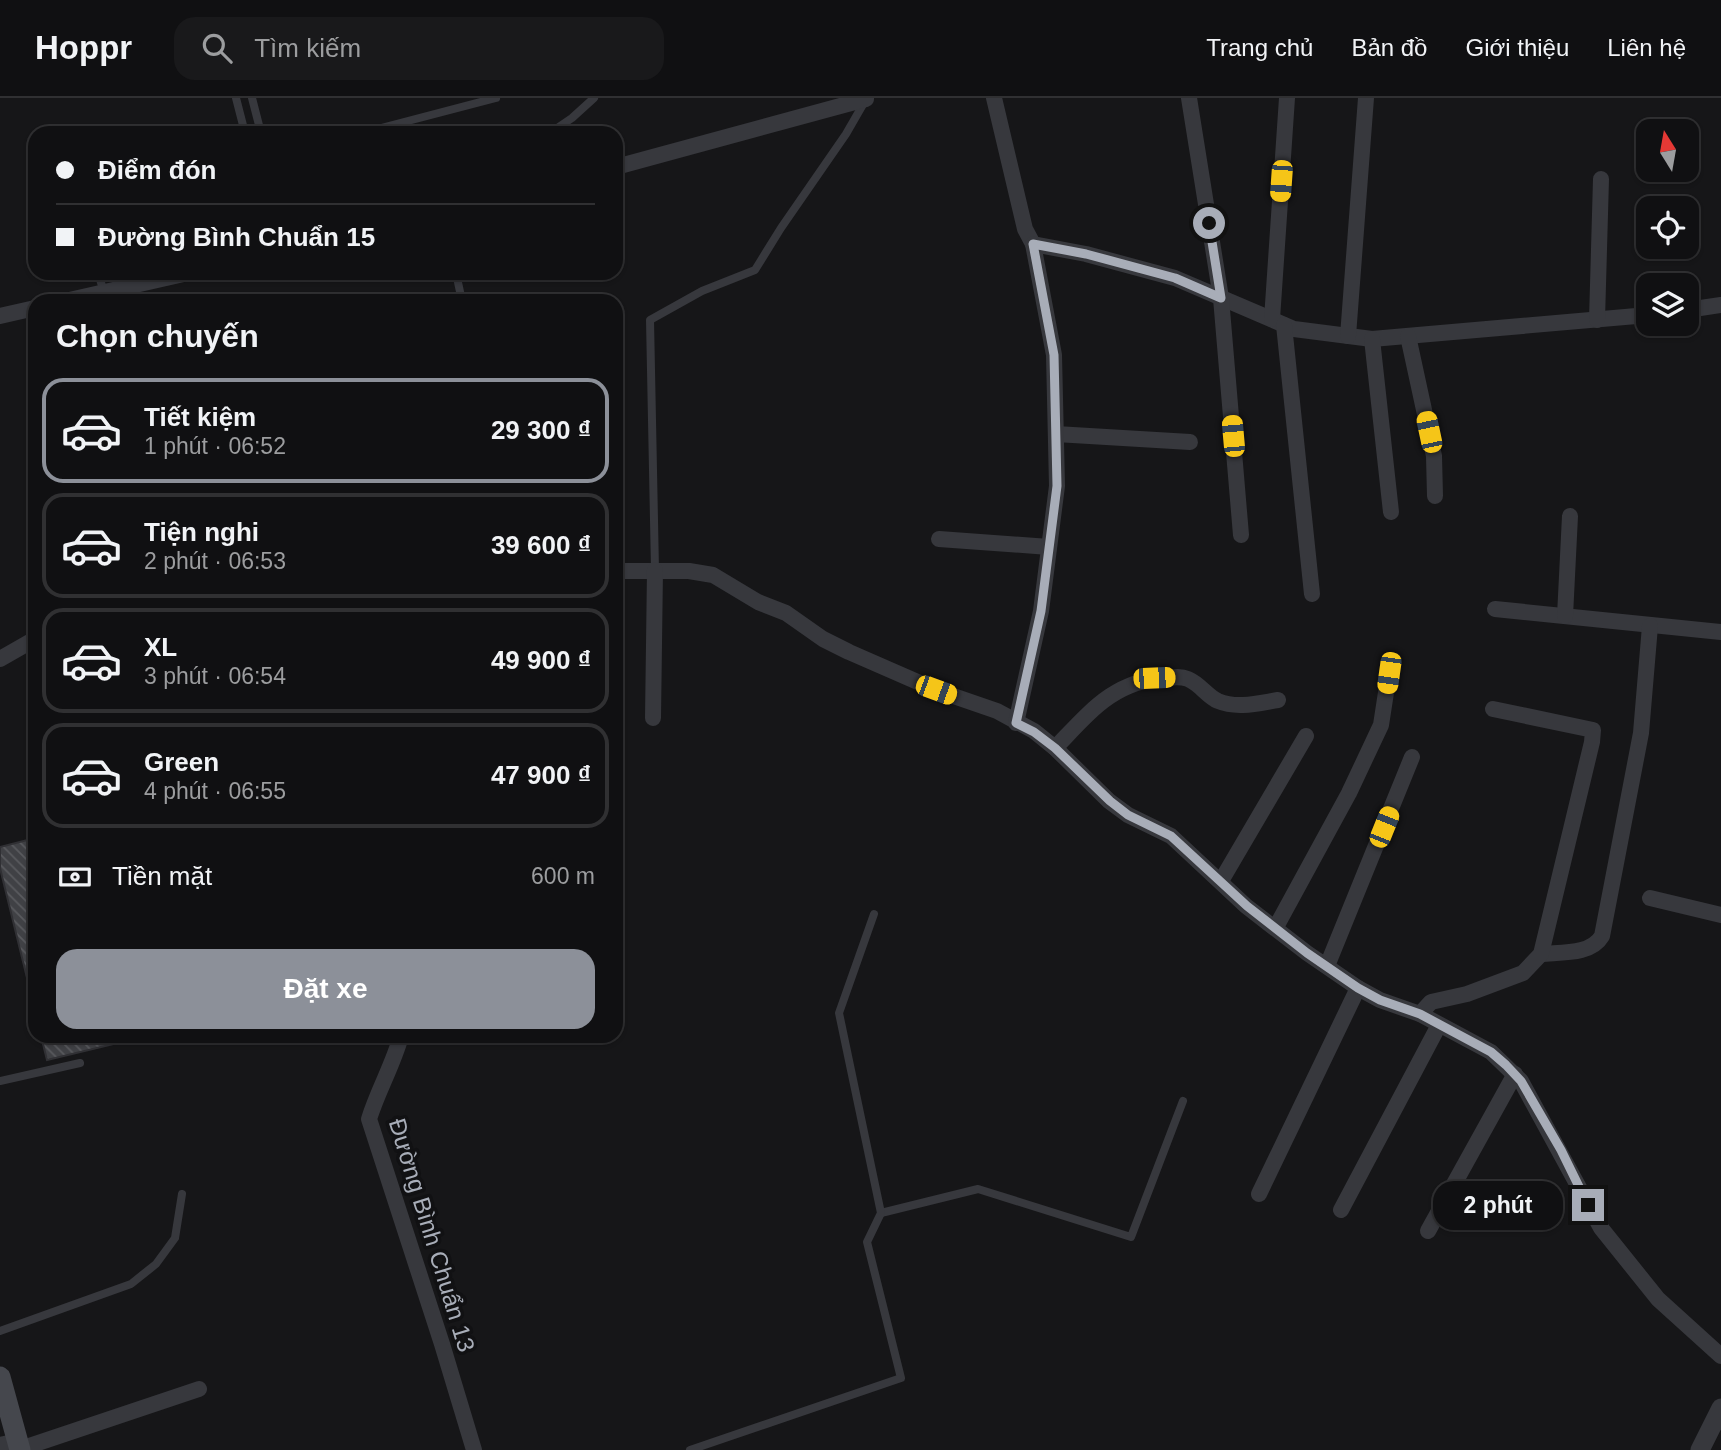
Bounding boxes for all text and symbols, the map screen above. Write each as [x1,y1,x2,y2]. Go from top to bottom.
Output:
search box [174,17,664,80]
text: Hoppr [35,29,132,66]
icon: search [198,29,236,67]
text: Tìm kiếm [254,33,361,63]
text: Trang chủ [1206,34,1313,61]
text: Bản đồ [1351,34,1427,61]
text: Giới thiệu [1465,34,1569,61]
text: Liên hệ [1607,34,1686,61]
north arrow [1636,119,1699,182]
map controls [1636,119,1699,336]
text: Điểm đón [98,155,216,185]
car [1270,159,1293,203]
button: locate [1636,196,1699,259]
route start [1193,207,1225,239]
text: Đường Bình Chuẩn 15 [98,222,375,252]
button: layers [1636,273,1699,336]
text: Chọn chuyến [56,318,259,354]
icon: car [60,399,123,462]
text: Tiết kiệm [144,402,256,432]
car [1415,409,1444,455]
car [1221,414,1246,458]
text: 29 300 ₫ [491,415,591,445]
text: 1 phút · 06:52 [144,433,286,459]
icon: car [60,514,123,577]
text: Tiện nghi [144,517,259,547]
text: 39 600 ₫ [491,530,591,560]
text: 2 phút · 06:53 [144,548,286,574]
icon: car [60,629,123,692]
text: XL [144,632,177,662]
text: 49 900 ₫ [491,645,591,675]
car [1376,651,1403,695]
text: 3 phút · 06:54 [144,663,286,689]
car [1133,667,1176,689]
car [913,673,960,707]
icon: car [60,744,123,807]
text: Green [144,747,219,777]
text: 47 900 ₫ [491,760,591,790]
text: 4 phút · 06:55 [144,778,286,804]
car [1367,804,1402,850]
icon: cash [56,858,94,896]
text: Tiền mặt [112,861,212,891]
text: 600 m [531,863,595,889]
button: Đặt xe [56,949,595,1029]
street label: Đường Bình Chuẩn 13 [384,1115,480,1355]
callout: 2 phút [1434,1180,1564,1230]
route end [1572,1189,1604,1221]
text: 2 phút [1464,1192,1533,1218]

